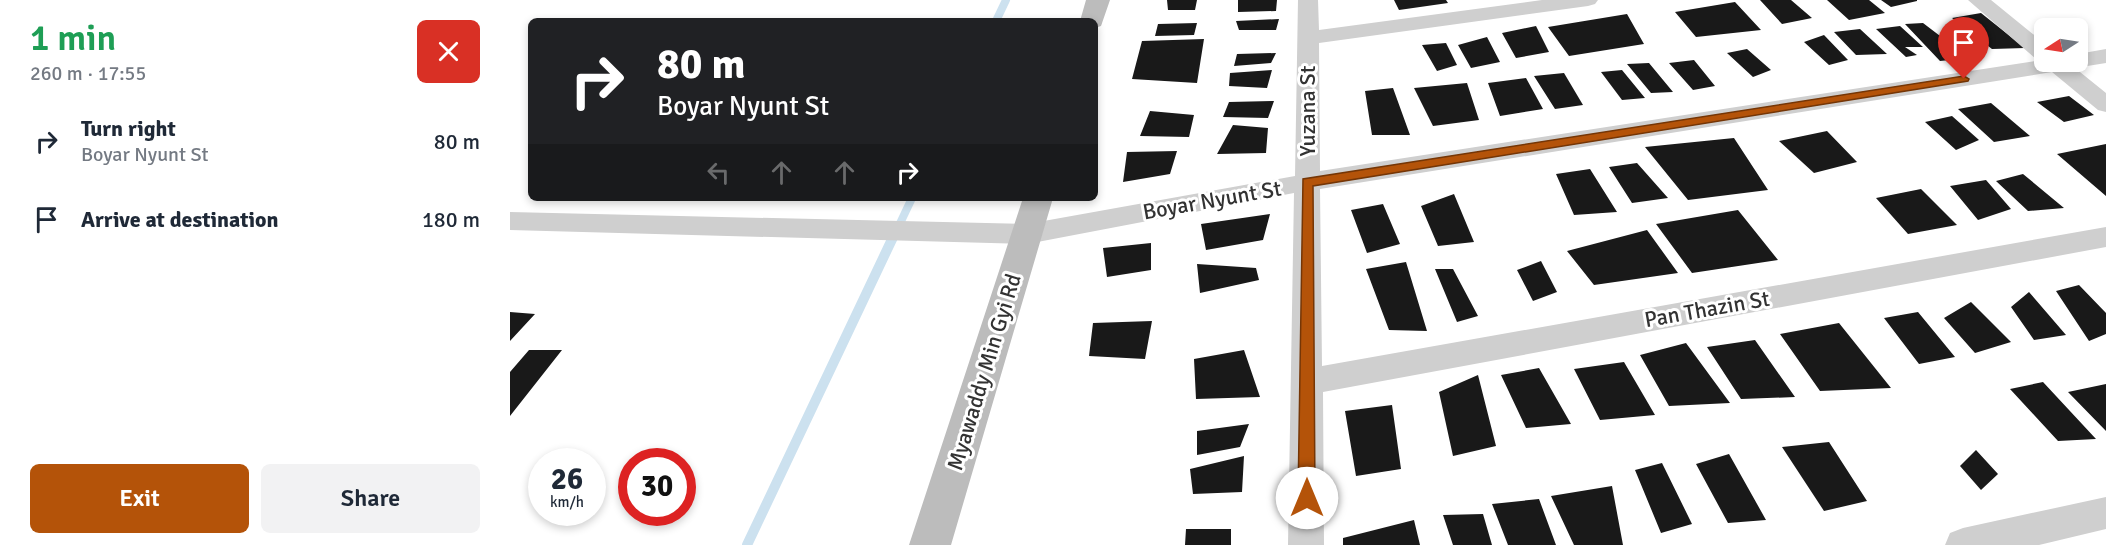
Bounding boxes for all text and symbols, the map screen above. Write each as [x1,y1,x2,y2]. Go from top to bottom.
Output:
text: 1 min [30,16,116,61]
pin [1938,17,1989,79]
north arrow [2034,18,2088,72]
map controls [2034,18,2088,72]
button: close [417,20,480,83]
icon: arrive [1947,26,1980,59]
text: 80 m [657,39,746,90]
icon: right [558,42,636,120]
text: 260 m · 17:55 [30,61,146,86]
street label: Yuzana St [1294,65,1321,157]
text: Boyar Nyunt St [657,90,829,123]
text: Turn right [81,115,176,142]
icon: right [30,125,63,158]
text: 80 m [434,128,480,155]
text: Boyar Nyunt St [81,142,209,167]
icon: left [702,156,735,189]
icon: ahead [765,156,798,189]
icon: ahead [828,156,861,189]
icon: right [891,156,924,189]
street label: Boyar Nyunt St [1141,174,1284,225]
icon: arrive [30,203,63,236]
text: Arrive at destination [81,206,278,233]
text: 180 m [422,206,480,233]
street label: Myawaddy Min Gyi Rd [941,270,1027,474]
street label: Pan Thazin St [1642,285,1772,333]
speed limit sign: 30 [618,448,696,526]
text: 26 [551,461,583,498]
button: Exit [30,464,249,533]
button: Share [261,464,480,533]
position arrow [1275,466,1339,530]
text: km/h [550,493,584,511]

